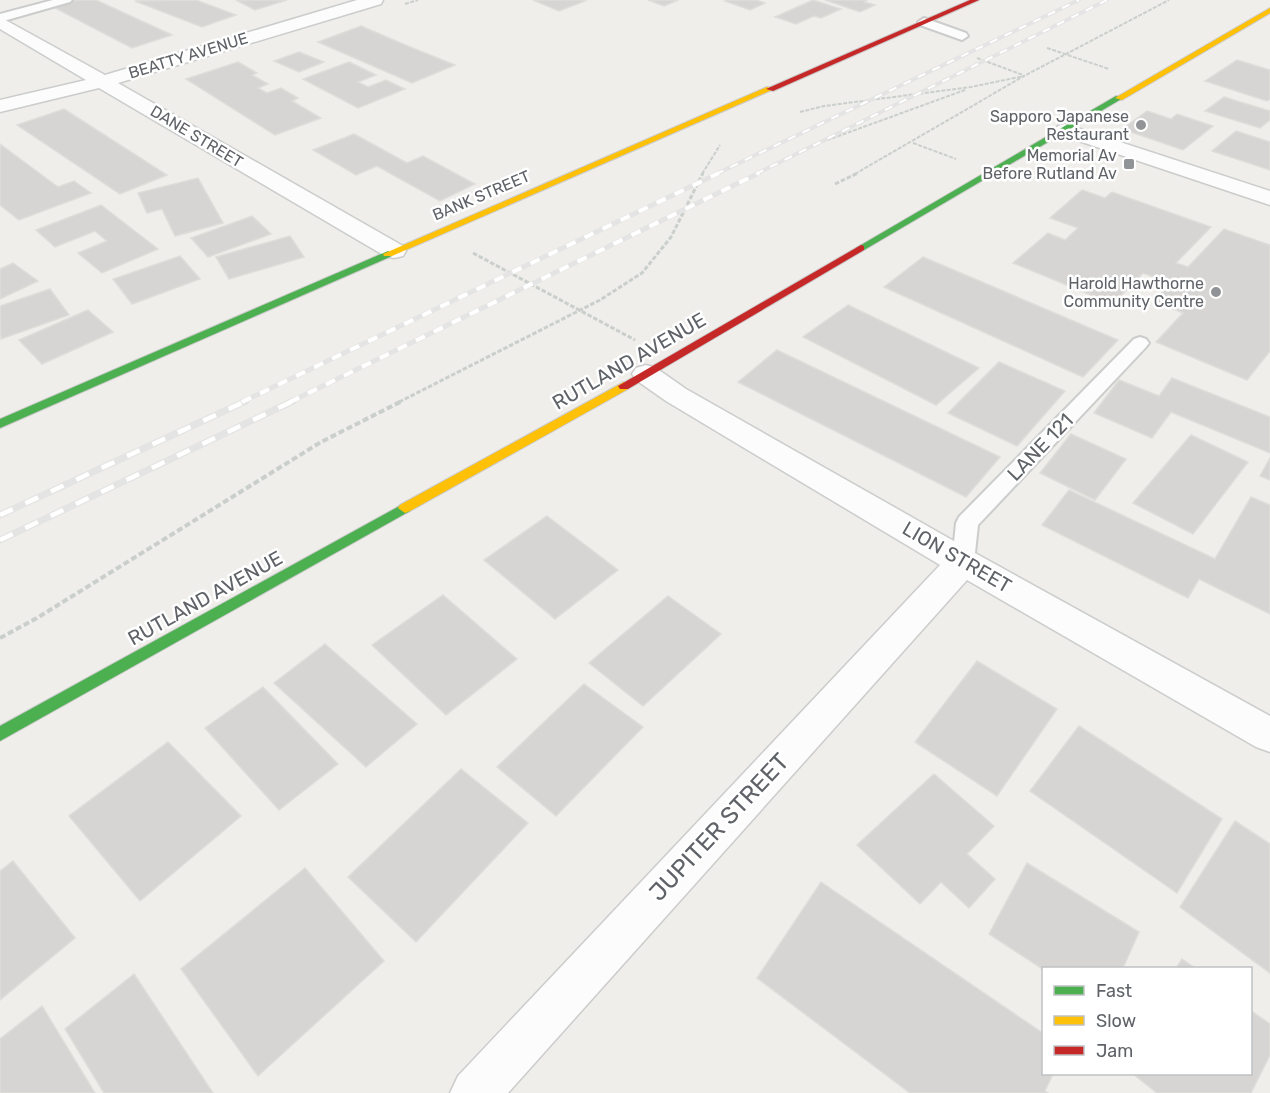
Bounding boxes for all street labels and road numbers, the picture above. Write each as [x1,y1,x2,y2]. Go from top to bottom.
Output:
street label: BEATTY AVENUE [126,28,250,83]
street label: DANE STREET [147,101,246,171]
street label: BANK STREET [430,166,533,225]
street label: RUTLAND AVENUE [548,307,710,415]
street label: LANE 121 [1002,408,1078,486]
street label: LION STREET [898,516,1016,598]
street label: RUTLAND AVENUE [123,546,287,650]
street label: JUPITER STREET [643,747,795,907]

